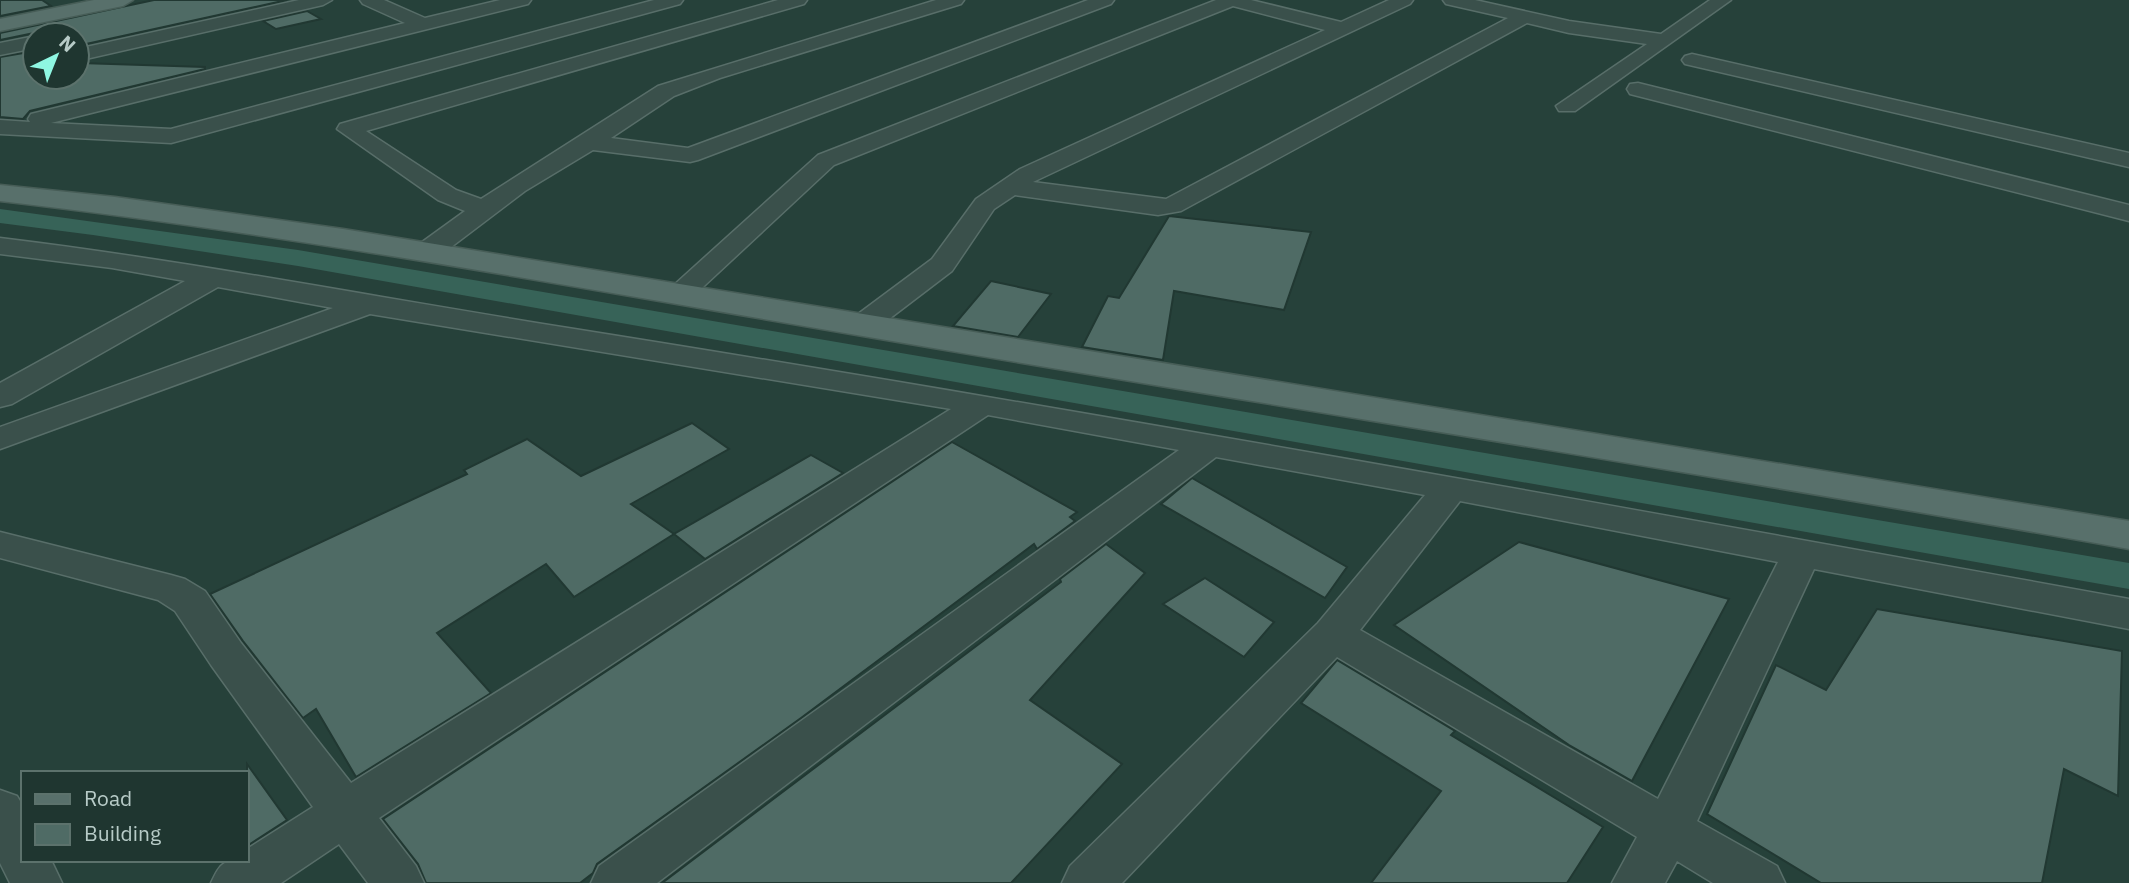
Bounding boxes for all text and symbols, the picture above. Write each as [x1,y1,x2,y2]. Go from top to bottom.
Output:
north arrow [21,21,91,91]
text: N [54,30,81,57]
legend [21,771,248,862]
text: Road [84,784,132,812]
text: Building [84,819,161,847]

